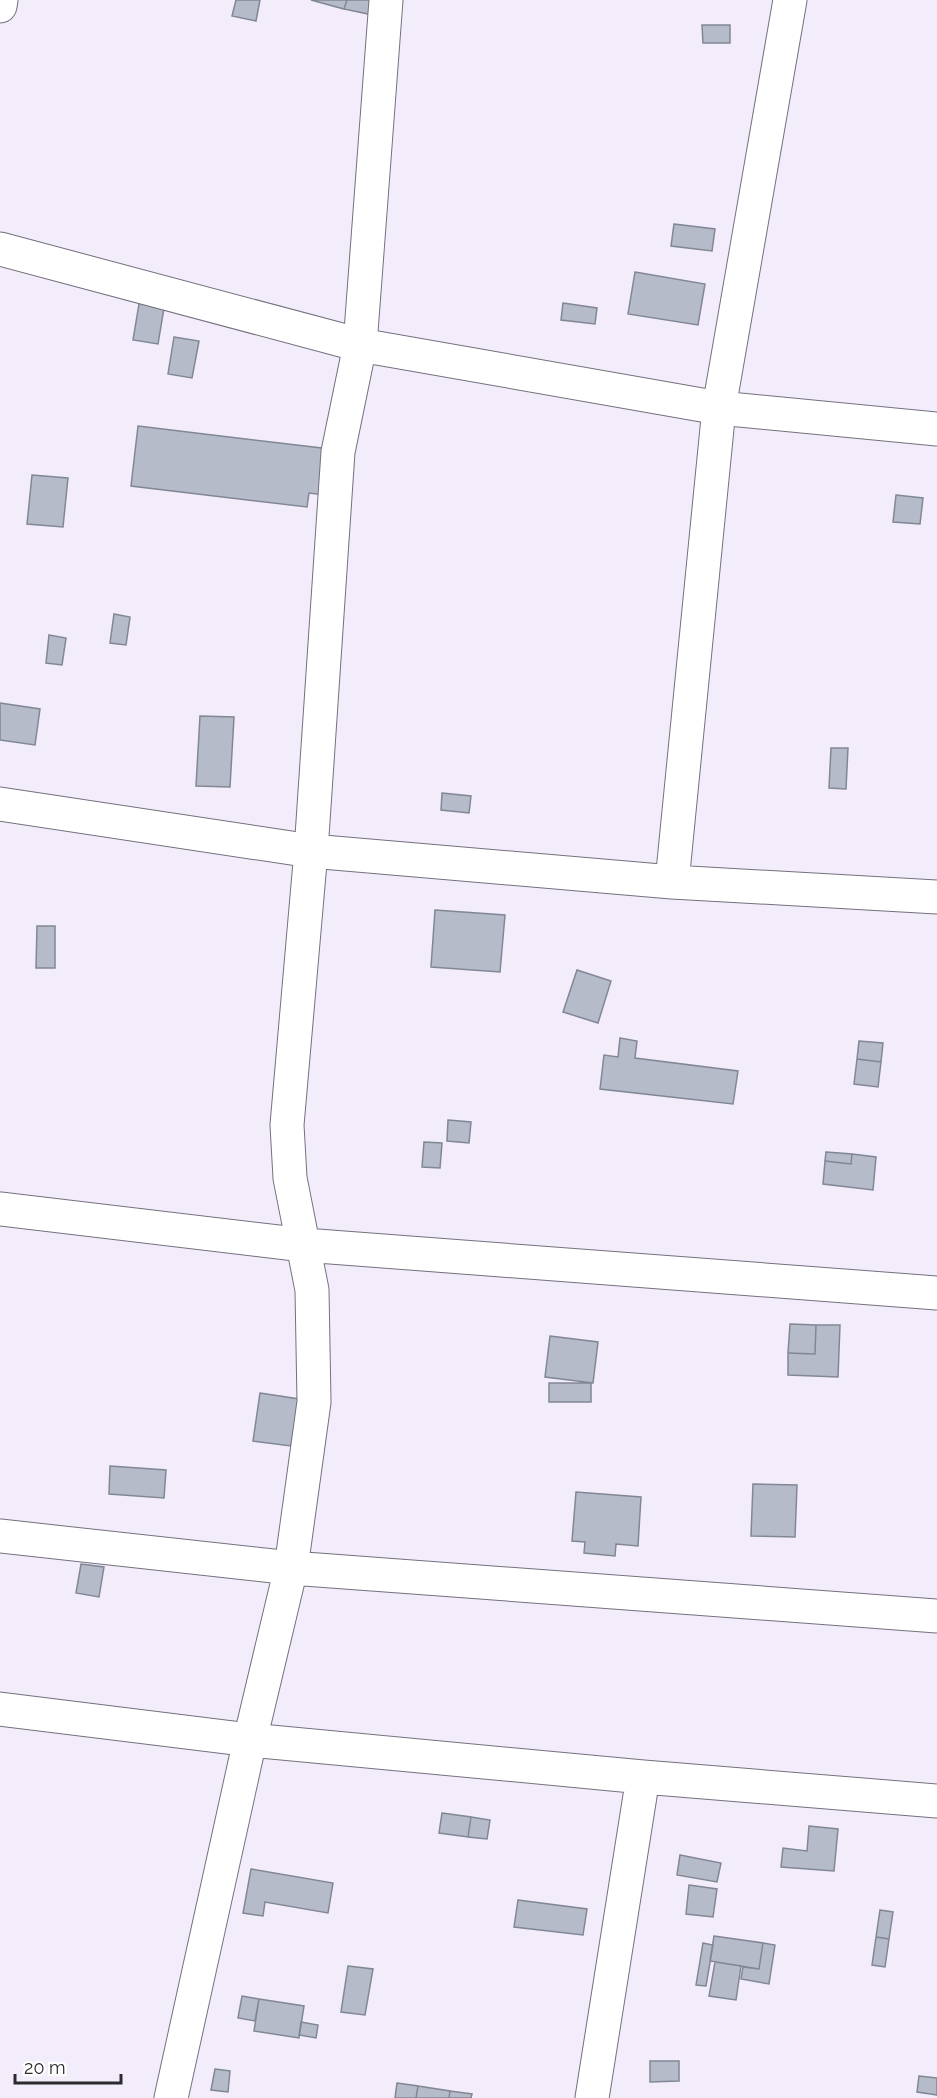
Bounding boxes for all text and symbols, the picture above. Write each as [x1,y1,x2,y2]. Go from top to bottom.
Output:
scale bar [15,2047,122,2085]
text: 20 m [24,2057,66,2078]

